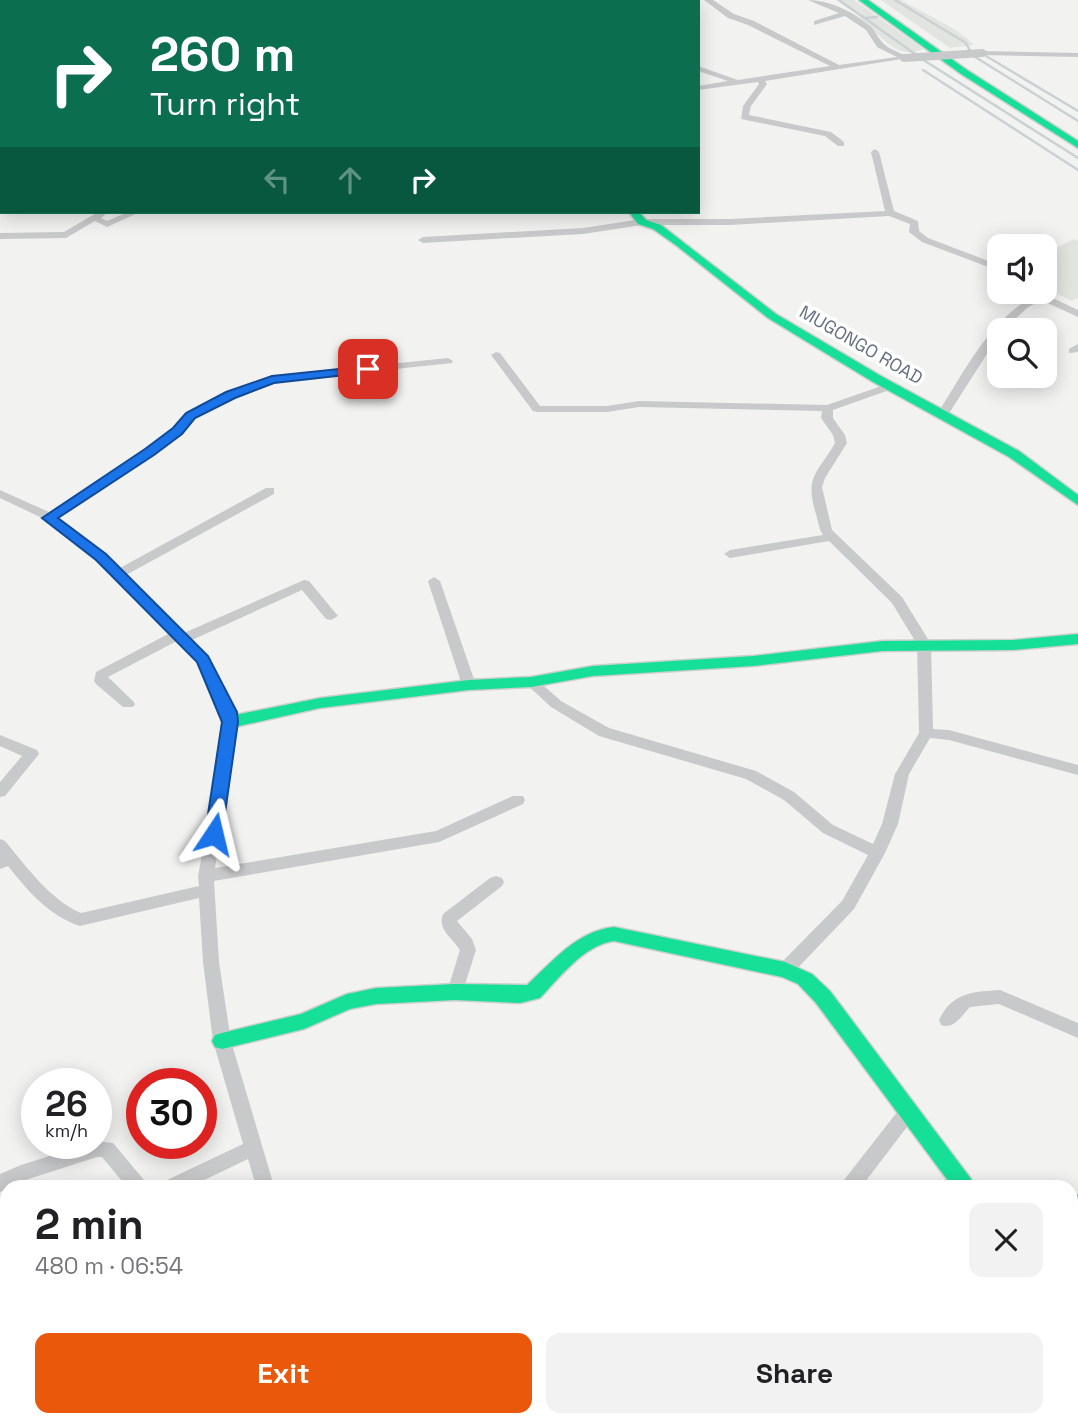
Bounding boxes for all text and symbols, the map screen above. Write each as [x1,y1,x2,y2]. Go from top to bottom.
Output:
text: 260 m [150,23,295,85]
icon: right [35,28,126,119]
text: Turn right [150,84,300,124]
icon: left [258,161,296,199]
icon: ahead [331,161,369,199]
icon: right [404,161,442,199]
map controls [987,234,1057,388]
button: sound [987,234,1057,304]
street label: MUGONGO ROAD [796,300,927,389]
button: search [987,318,1057,388]
pin [338,339,398,399]
icon: arrive [349,350,387,388]
position arrow [177,797,251,871]
speed limit sign: 30 [126,1068,217,1159]
text: 26 [45,1082,88,1126]
text: km/h [45,1119,88,1142]
text: 2 min [35,1198,144,1251]
button: close [969,1203,1043,1277]
text: 480 m · 06:54 [35,1251,183,1281]
button: Exit [35,1333,532,1413]
button: Share [546,1333,1043,1413]

